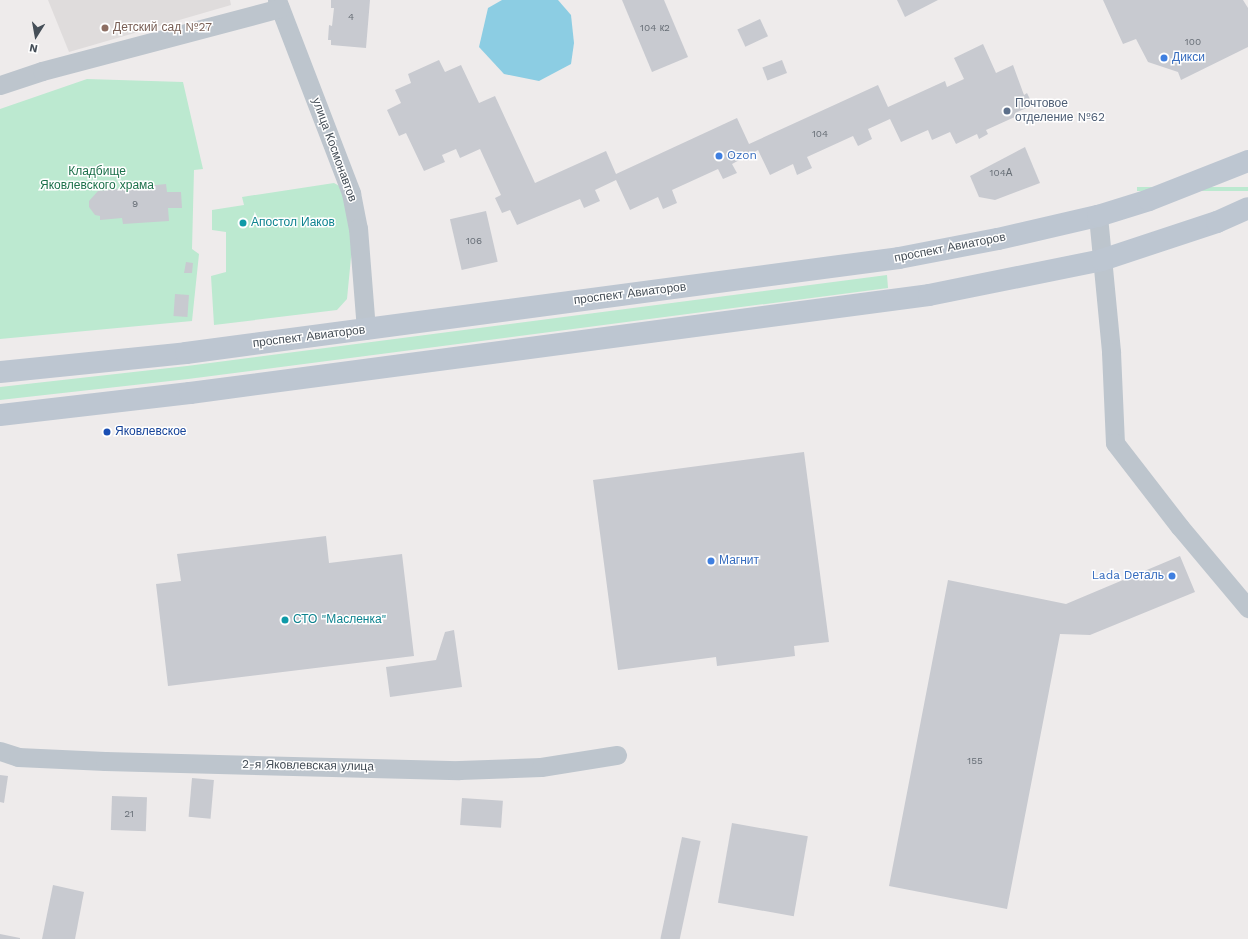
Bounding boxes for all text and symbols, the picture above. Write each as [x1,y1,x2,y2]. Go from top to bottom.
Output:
house number: 4 [348,11,354,23]
north arrow [16,16,56,56]
place label: Детский сад №27 [113,21,212,35]
house number: 104 к2 [640,22,670,34]
marker: Детский сад №27 [100,23,110,33]
house number: 100 [1185,36,1201,48]
text: N [28,41,39,55]
place label: Дикси [1172,51,1205,65]
marker: Дикси [1159,53,1169,63]
street label: улица Космонавтов [309,96,359,204]
place label: Почтовое отделение №62 [1015,97,1105,125]
marker: Почтовое отделение №62 [1002,106,1012,116]
house number: 104 [812,128,828,140]
place label: Ozon [727,149,757,163]
marker: Ozon [714,151,724,161]
park label: Кладбище Яковлевского храма [40,165,154,193]
house number: 104А [990,167,1012,179]
house number: 9 [132,198,138,210]
place label: Апостол Иаков [251,216,335,230]
marker: Апостол Иаков [238,218,248,228]
street label: проспект Авиаторов [893,230,1007,266]
house number: 106 [466,235,482,247]
street label: проспект Авиаторов [573,280,687,308]
street label: проспект Авиаторов [252,323,366,351]
place label: Яковлевское [115,425,186,439]
marker: Яковлевское [102,427,112,437]
place label: Магнит [719,554,759,568]
marker: Магнит [706,556,716,566]
place label: Lada Dеталь [1091,569,1164,583]
marker: Lada Dеталь [1167,571,1177,581]
place label: СТО "Масленка" [293,613,386,627]
marker: СТО "Масленка" [280,615,290,625]
house number: 155 [967,755,983,767]
street label: 2-я Яковлевская улица [242,758,374,774]
house number: 21 [124,808,134,820]

